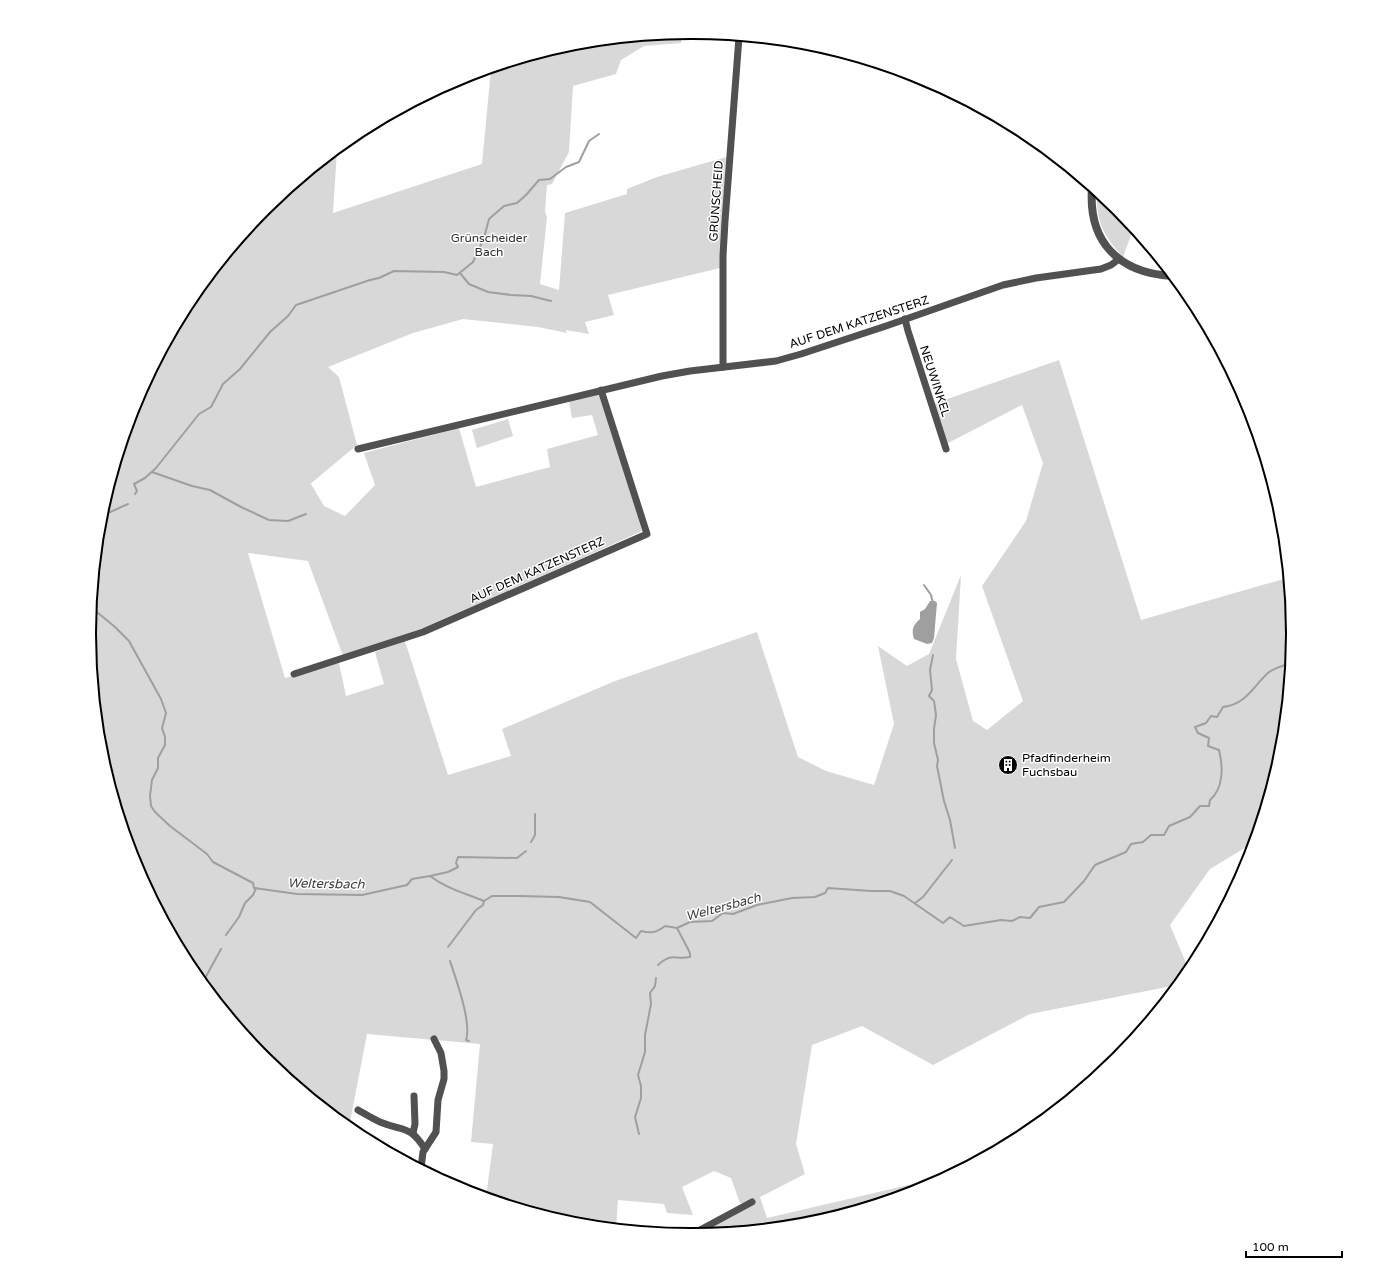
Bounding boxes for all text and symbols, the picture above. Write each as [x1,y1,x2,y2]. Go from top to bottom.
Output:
street label: GRÜNSCHEID [706,160,726,242]
park label: Grünscheider Bach [451,231,528,259]
street label: AUF DEM KATZENSTERZ [787,293,931,351]
street label: NEUWINKEL [917,344,953,419]
street label: AUF DEM KATZENSTERZ [467,534,607,606]
place label: Pfadfinderheim Fuchsbau [1022,751,1111,779]
building icon: Pfadfinderheim Fuchsbau [997,754,1019,776]
water label: Weltersbach [287,875,366,893]
water label: Weltersbach [684,889,764,925]
scale bar [1246,1233,1342,1259]
text: 100 m [1252,1240,1289,1254]

